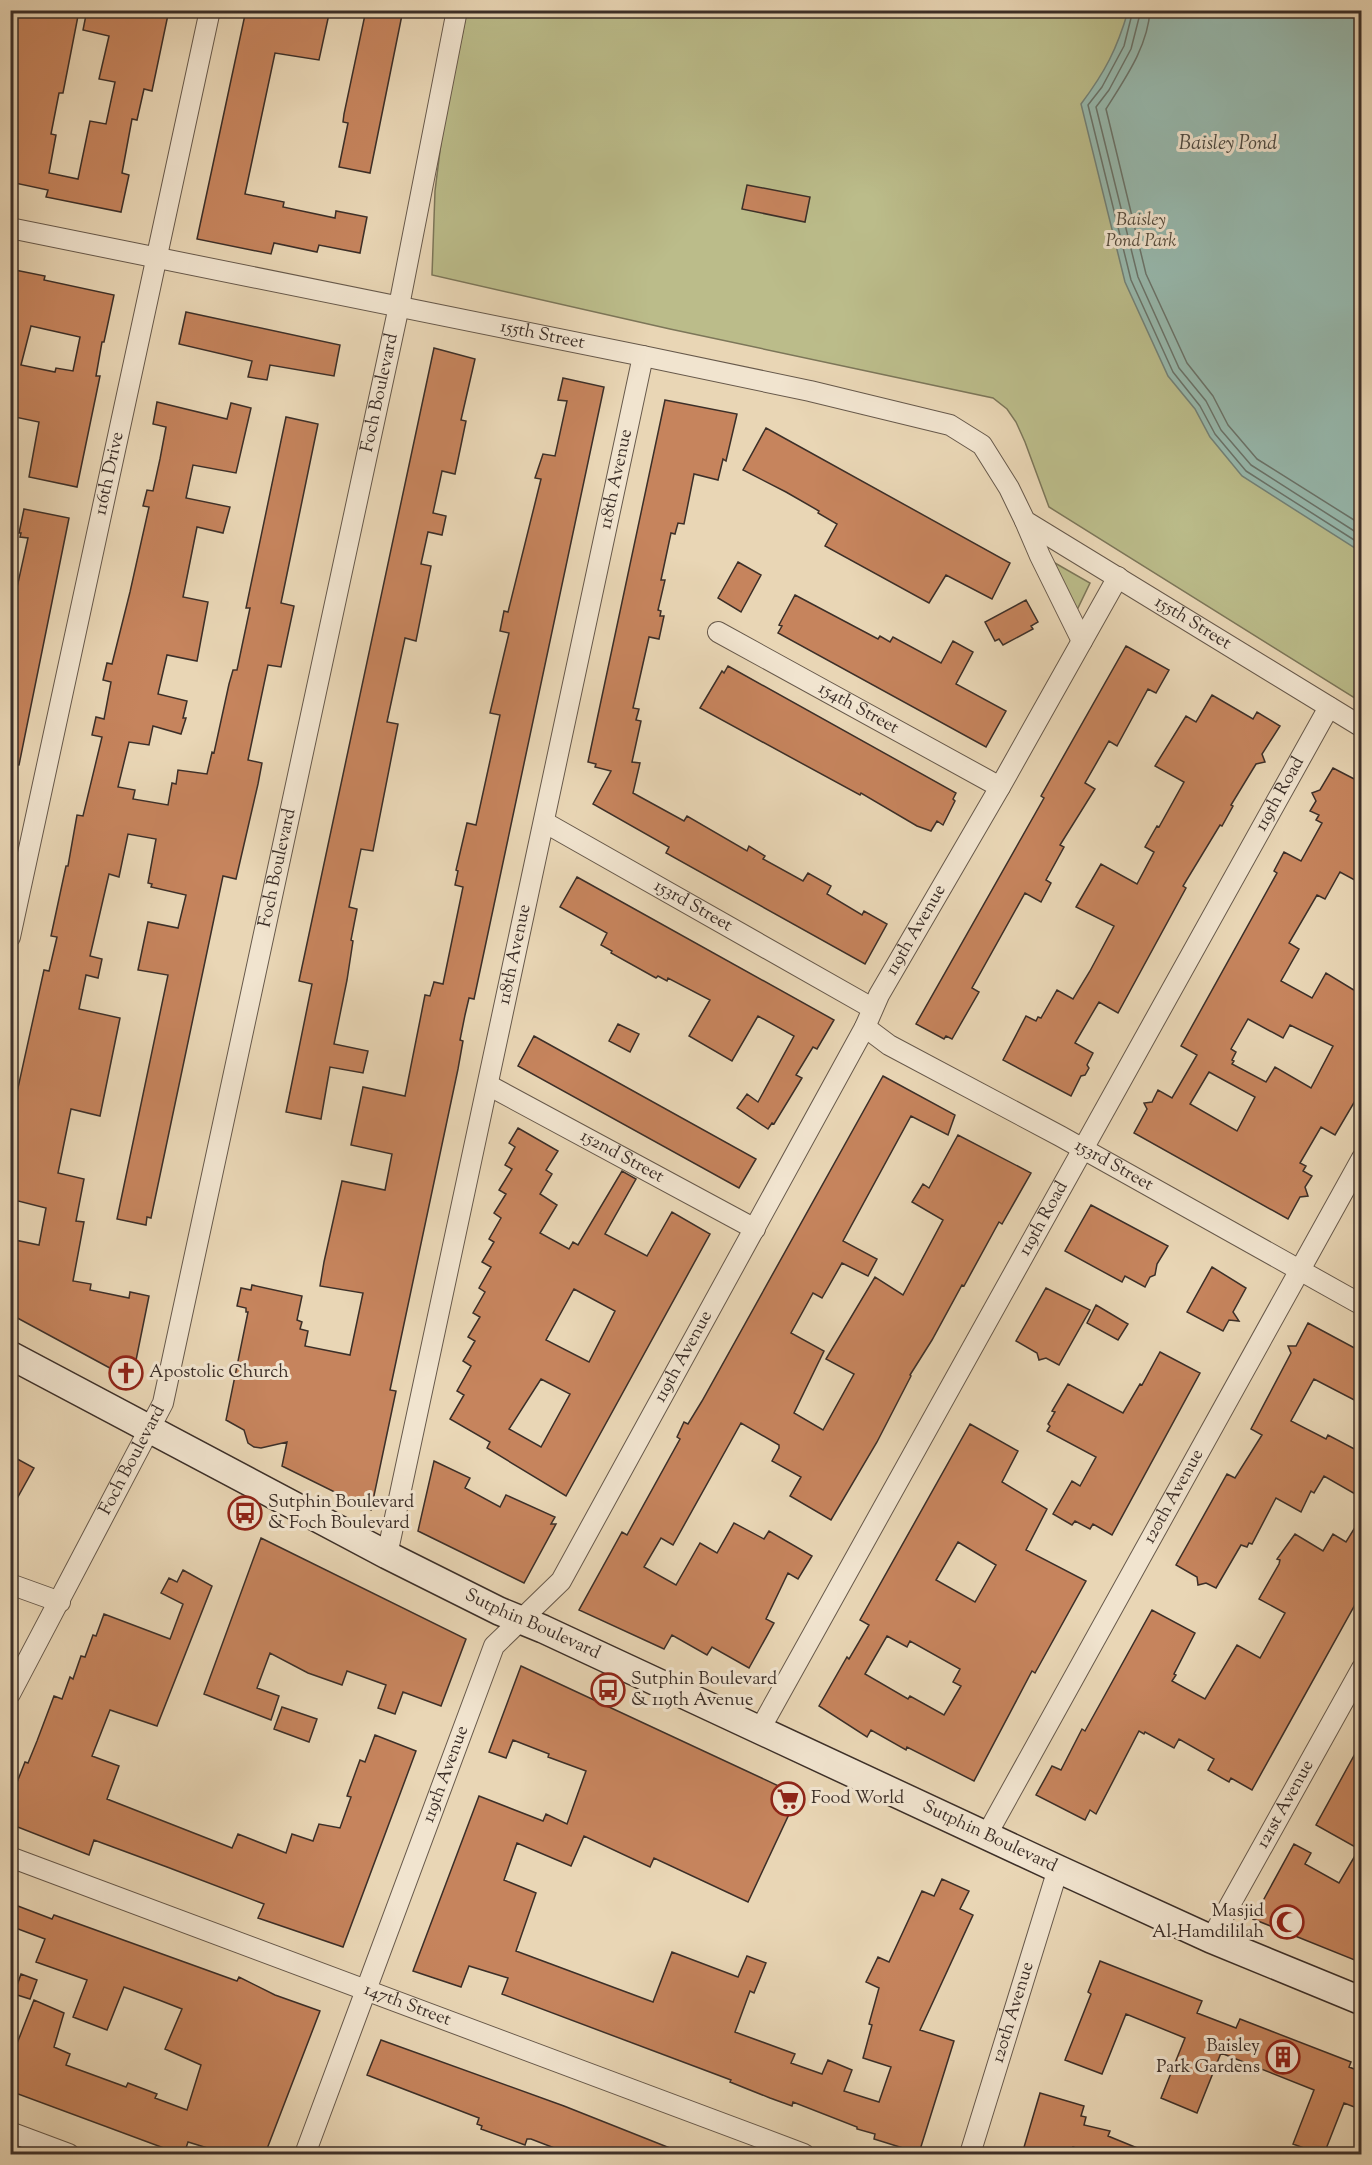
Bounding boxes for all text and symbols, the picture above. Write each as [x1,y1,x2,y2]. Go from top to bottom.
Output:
water label: Baisley Pond [1179,130,1277,159]
park label: Baisley Pond Park [1106,208,1176,255]
street label: 155th Street [498,314,587,357]
street label: Foch Boulevard [355,331,406,455]
street label: 118th Avenue [593,427,640,532]
street label: 116th Drive [88,429,132,518]
street label: 155th Street [1149,590,1236,657]
street label: 154th Street [813,676,903,742]
street label: 119th Road [1249,752,1312,836]
street label: Foch Boulevard [253,806,304,930]
street label: 153rd Street [649,874,737,939]
street label: 119th Avenue [880,880,953,981]
street label: 118th Avenue [492,902,539,1007]
street label: 152nd Street [575,1124,668,1190]
street label: 153rd Street [1069,1133,1158,1198]
street label: 119th Road [1013,1177,1075,1261]
street label: 119th Avenue [648,1306,720,1408]
church icon: Apostolic Church [108,1355,144,1391]
place label: Apostolic Church [149,1360,289,1386]
street label: Foch Boulevard [93,1401,173,1520]
street label: 120th Avenue [1137,1445,1211,1549]
place label: Sutphin Boulevard & Foch Boulevard [268,1490,414,1537]
bus stop icon: Sutphin Boulevard & Foch Boulevard [227,1495,263,1531]
street label: Sutphin Boulevard [460,1583,604,1667]
place label: Sutphin Boulevard & 119th Avenue [631,1667,777,1714]
bus stop icon: Sutphin Boulevard & 119th Avenue [590,1672,626,1708]
street label: 119th Avenue [416,1722,476,1827]
street label: 121st Avenue [1251,1755,1321,1854]
supermarket icon: Food World [770,1781,806,1817]
place label: Food World [811,1786,904,1812]
street label: Sutphin Boulevard [918,1794,1061,1880]
place label: Masjid Al-Hamdililah [1152,1899,1264,1946]
mosque icon: Masjid Al-Hamdililah [1269,1904,1305,1940]
street label: 120th Avenue [986,1959,1042,2066]
street label: 147th Street [360,1977,454,2034]
place label: Baisley Park Gardens [1156,2034,1260,2081]
building icon: Baisley Park Gardens [1265,2039,1301,2075]

